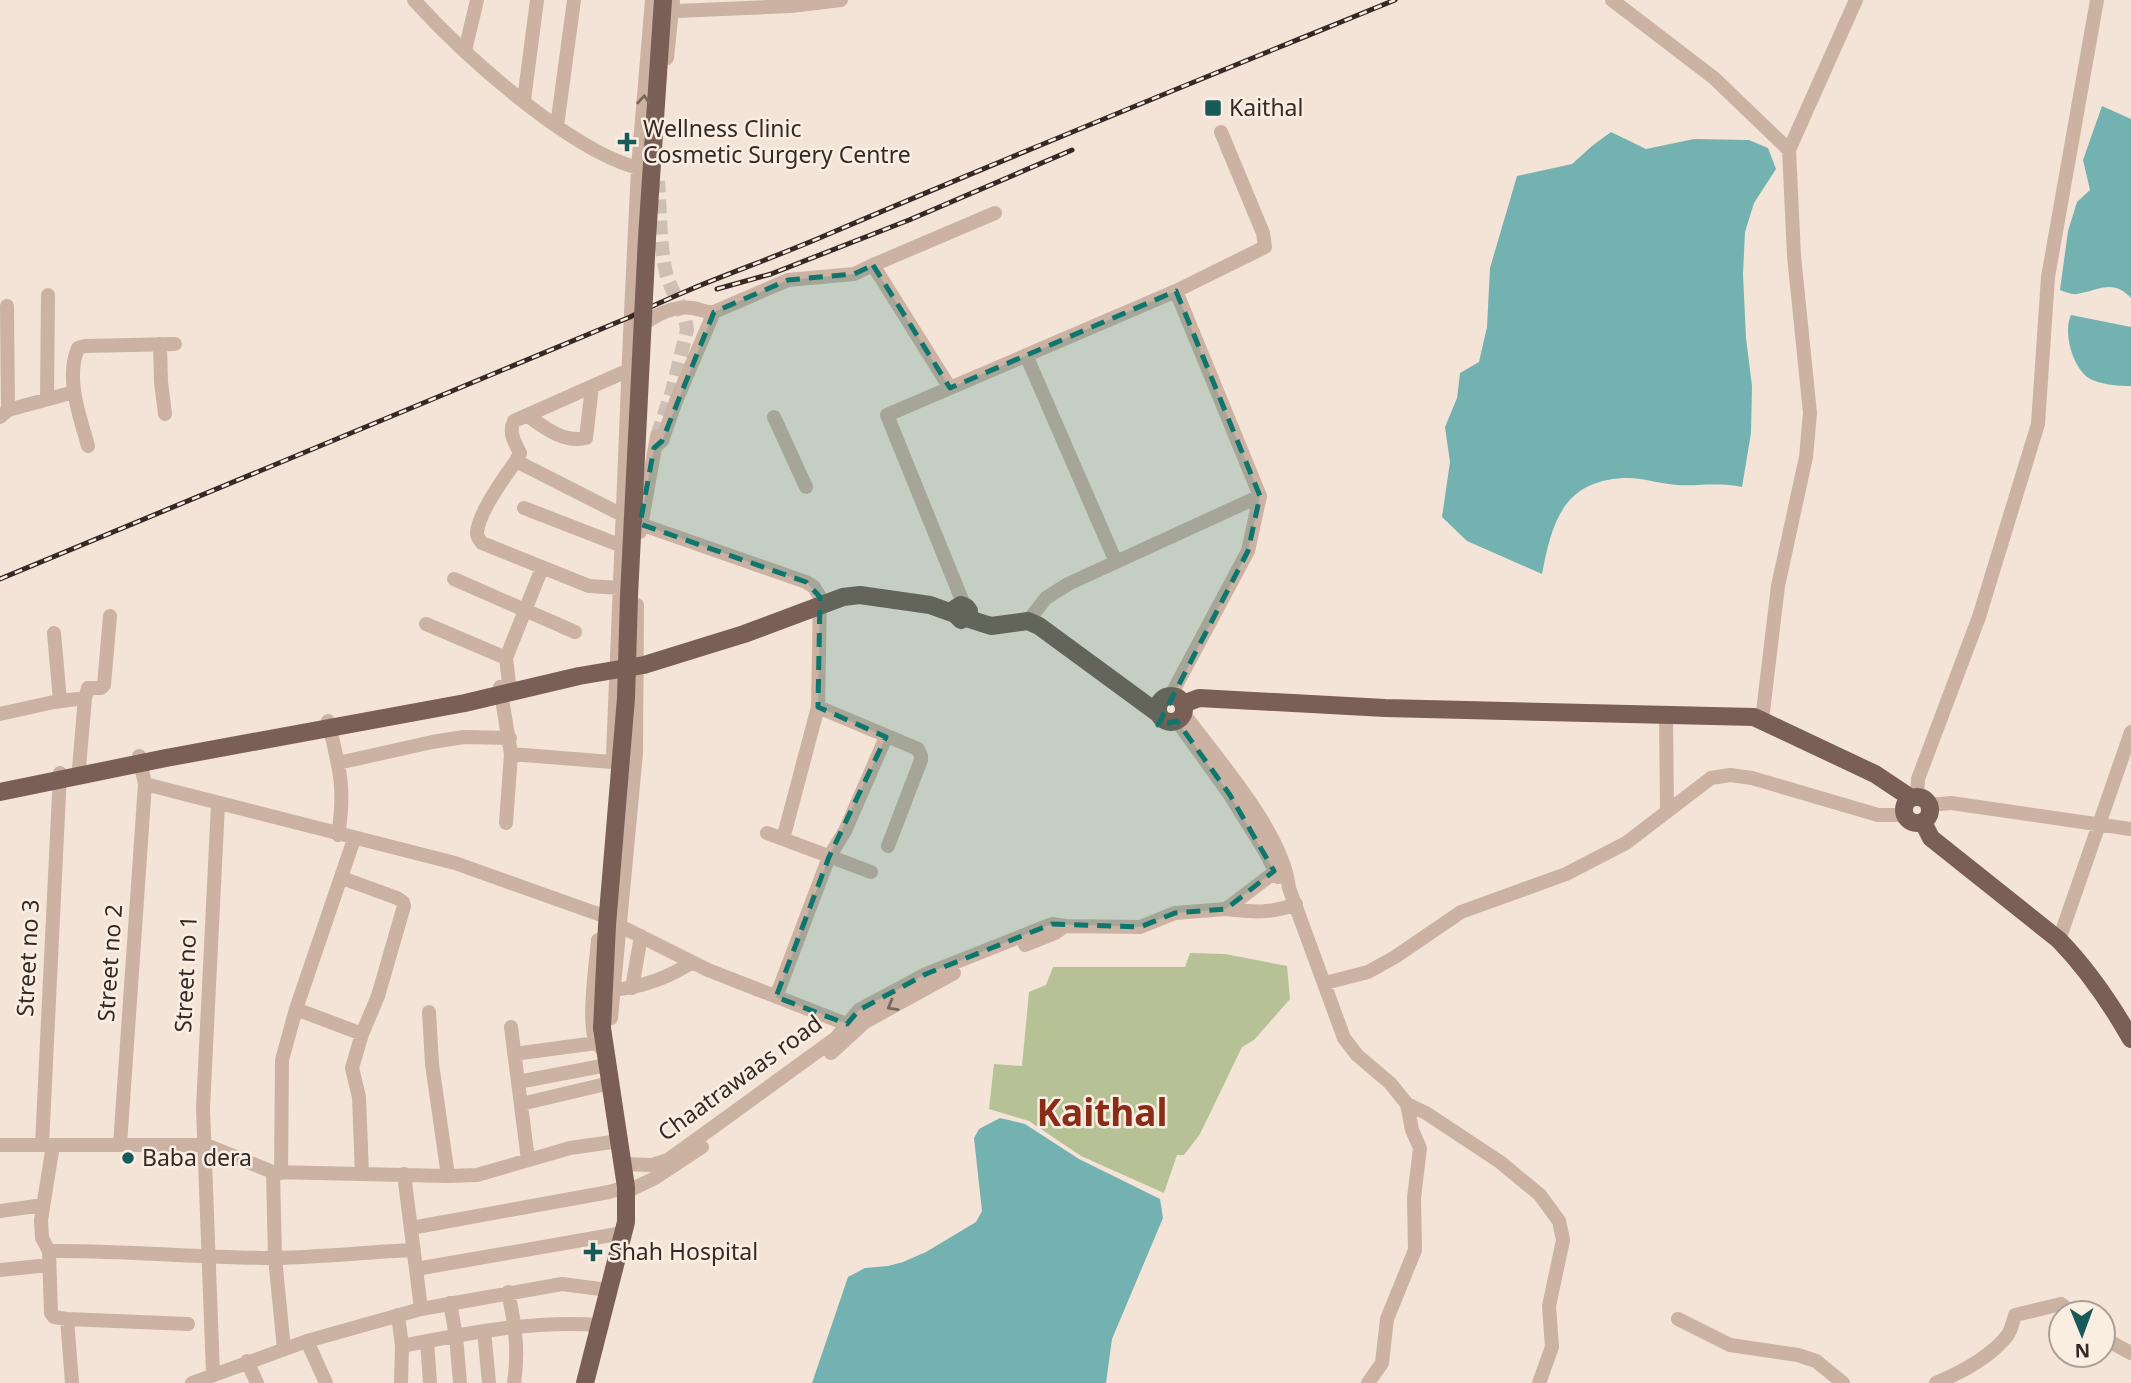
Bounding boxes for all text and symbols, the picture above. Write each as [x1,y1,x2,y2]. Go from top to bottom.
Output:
place label: Kaithal [1229,91,1303,123]
one-way arrow [636,94,651,105]
marker: Kaithal [1203,98,1223,118]
place label: Wellness Clinic Cosmetic Surgery Centre [643,112,911,170]
marker: Wellness Clinic Cosmetic Surgery Centre [617,132,637,152]
street label: Street no 3 [8,898,46,1017]
street label: Street no 2 [89,903,129,1023]
street label: Street no 1 [166,914,204,1033]
one-way arrow [887,998,900,1011]
street label: Chaatrawaas road [651,1007,828,1148]
district label: Kaithal [1036,1086,1168,1137]
place label: Baba dera [142,1141,252,1173]
marker: Baba dera [120,1150,136,1166]
place label: Shah Hospital [609,1235,758,1267]
marker: Shah Hospital [583,1242,603,1262]
north arrow [2047,1299,2117,1369]
text: N [2074,1338,2090,1364]

